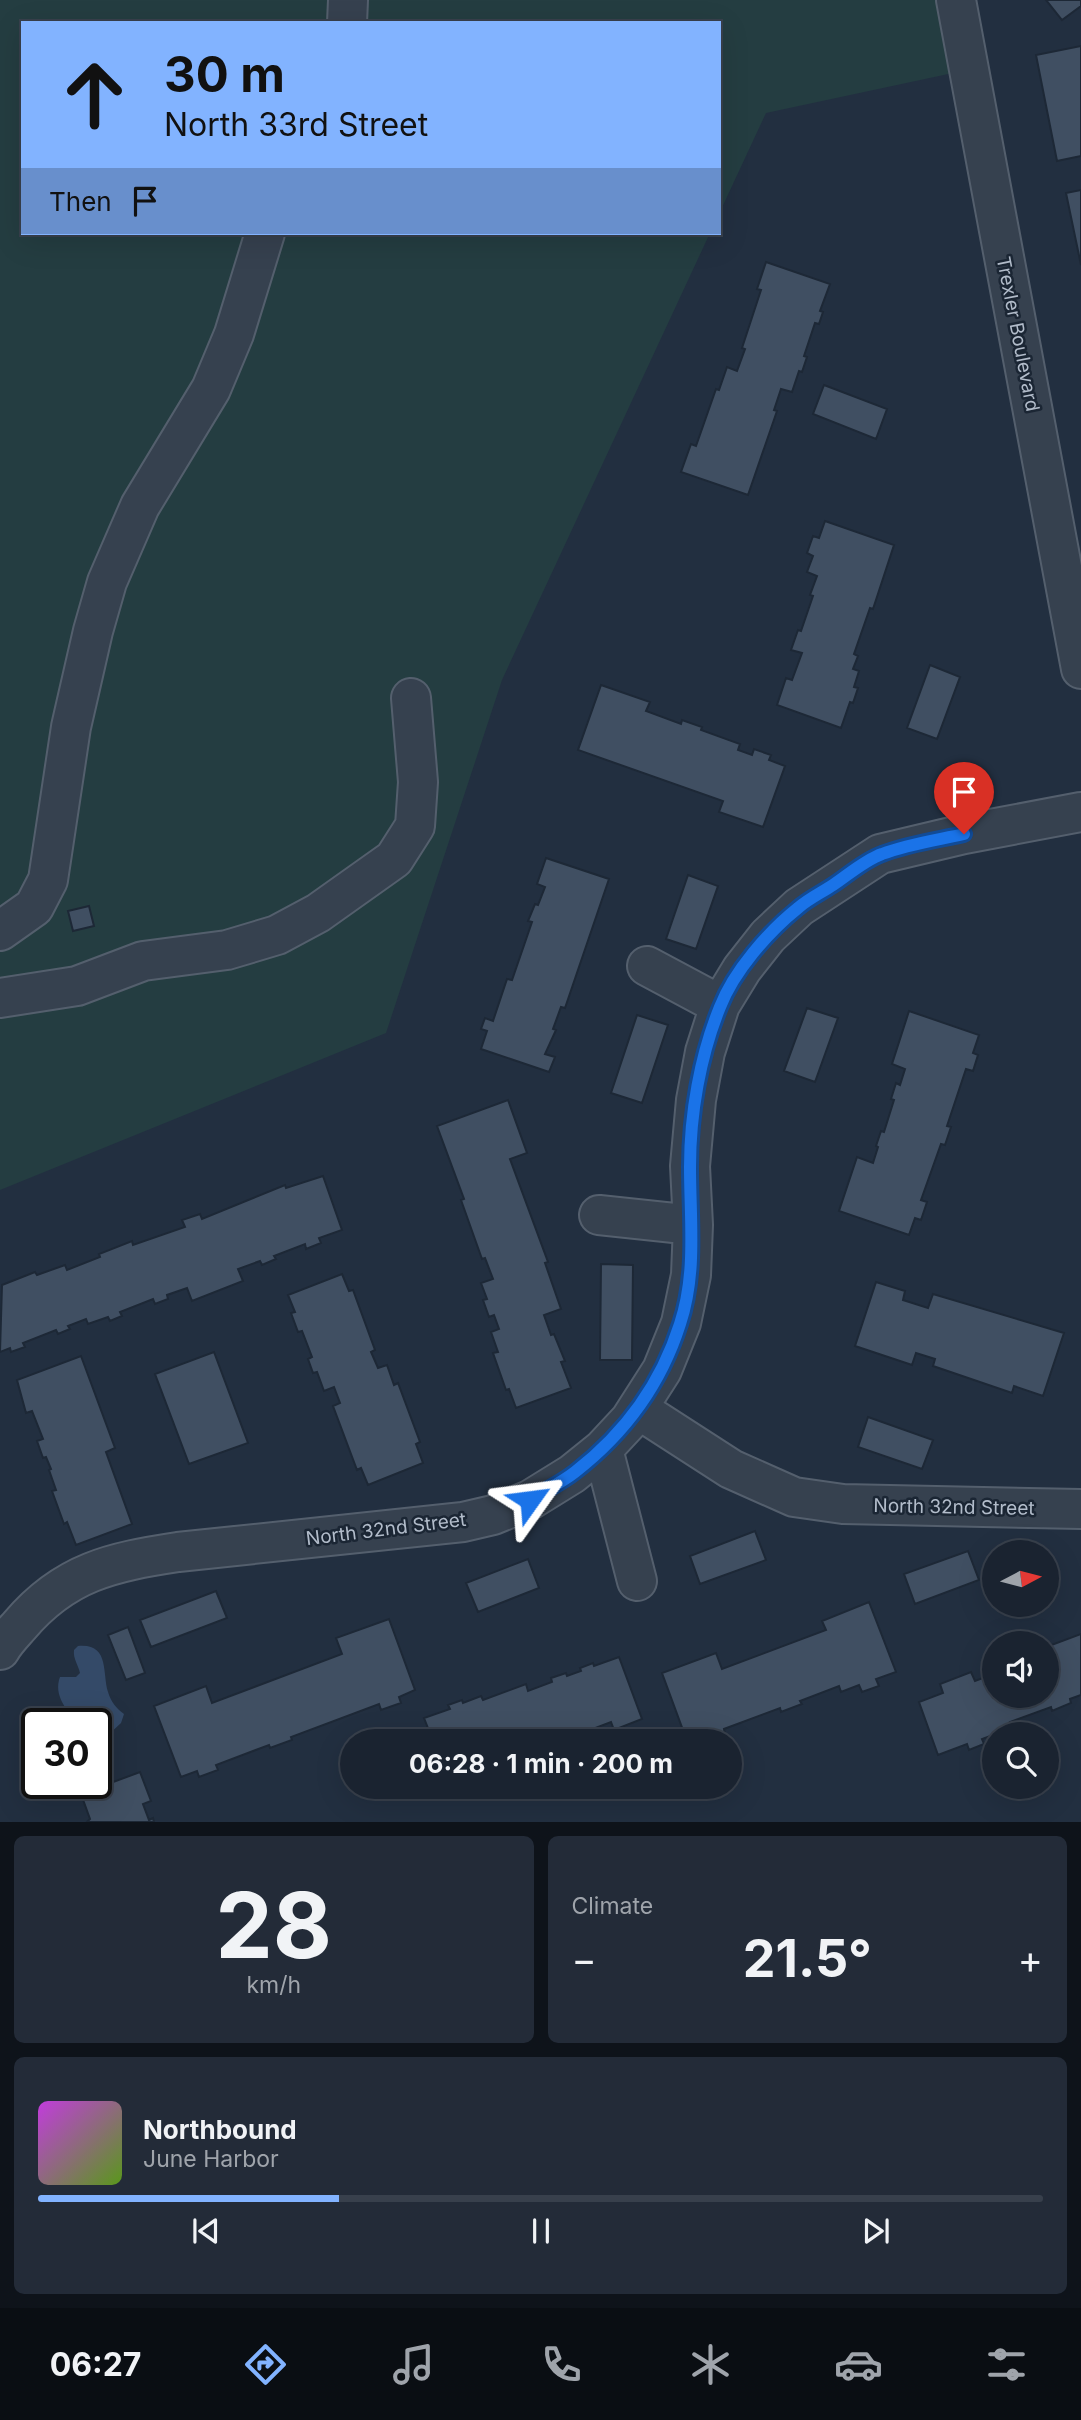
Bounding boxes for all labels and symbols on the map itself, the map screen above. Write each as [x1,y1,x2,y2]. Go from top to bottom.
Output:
street label: Trexler Boulevard [992,255,1044,413]
pin [934,762,994,834]
position arrow [493,1463,567,1537]
street label: North 32nd Street [873,1494,1035,1520]
street label: North 32nd Street [305,1508,467,1550]
north arrow [982,1540,1059,1617]
speed limit sign: 30 [21,1708,112,1799]

